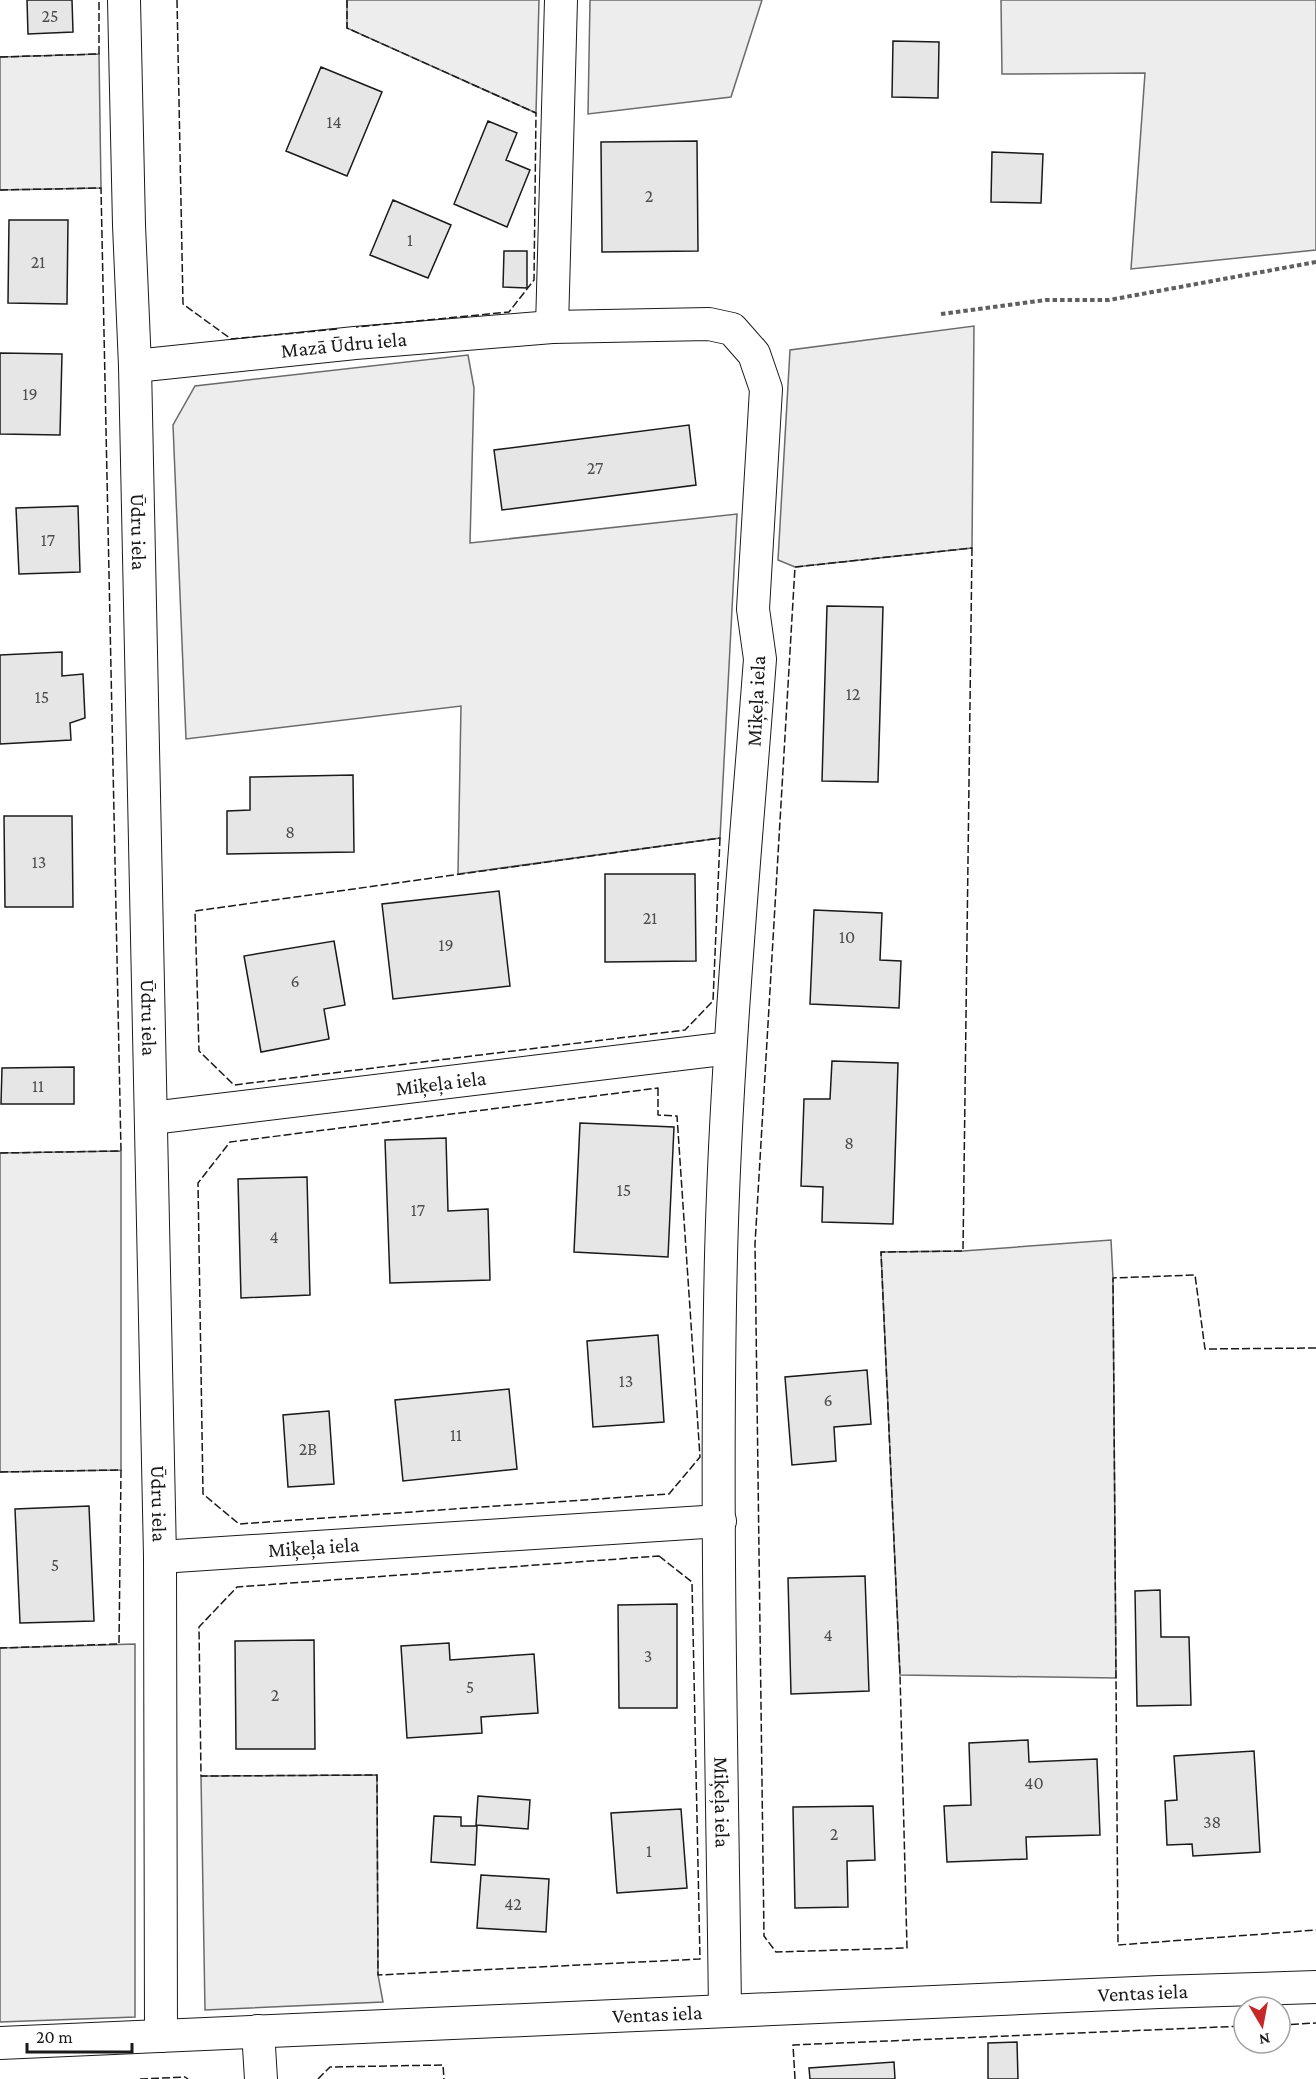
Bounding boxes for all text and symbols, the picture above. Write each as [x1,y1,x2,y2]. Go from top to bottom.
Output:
house number: 25 [41,6,59,26]
house number: 14 [326,112,342,132]
house number: 2 [645,186,653,206]
house number: 1 [407,230,413,250]
house number: 21 [31,252,45,272]
street label: Mazā Ūdru iela [280,327,408,363]
house number: 19 [22,384,38,404]
house number: 27 [587,458,603,478]
street label: Ūdru iela [126,493,151,571]
house number: 17 [41,530,55,550]
street label: Miķeļa iela [742,655,771,747]
house number: 12 [846,684,860,704]
house number: 15 [35,687,49,707]
house number: 8 [285,822,295,842]
house number: 13 [32,852,46,872]
house number: 21 [643,908,657,928]
house number: 10 [839,927,855,947]
house number: 19 [438,935,454,955]
house number: 6 [290,971,300,991]
street label: Ūdru iela [136,979,161,1057]
street label: Miķeļa iela [394,1066,488,1100]
house number: 11 [32,1076,44,1096]
house number: 8 [844,1133,854,1153]
house number: 15 [617,1180,631,1200]
house number: 17 [411,1200,425,1220]
house number: 4 [269,1227,279,1247]
house number: 13 [619,1371,633,1391]
house number: 6 [823,1390,833,1410]
house number: 11 [450,1425,462,1445]
house number: 2B [299,1439,317,1459]
street label: Ūdru iela [146,1465,172,1543]
street label: Miķeļa iela [267,1532,360,1562]
house number: 5 [51,1555,59,1575]
house number: 4 [823,1625,833,1645]
house number: 3 [644,1646,652,1666]
house number: 5 [466,1677,474,1697]
house number: 2 [271,1685,279,1705]
street label: Miķeļa iela [709,1756,735,1848]
house number: 40 [1024,1773,1044,1793]
house number: 38 [1203,1812,1221,1832]
house number: 2 [830,1824,838,1844]
house number: 1 [646,1841,652,1861]
house number: 42 [504,1894,522,1914]
street label: Ventas iela [1097,1979,1189,2007]
north arrow [1232,1995,1292,2055]
street label: Ventas iela [612,2000,703,2028]
scale bar [27,2016,132,2054]
text: 20 m [36,2027,73,2047]
text: N [1258,2030,1271,2049]

